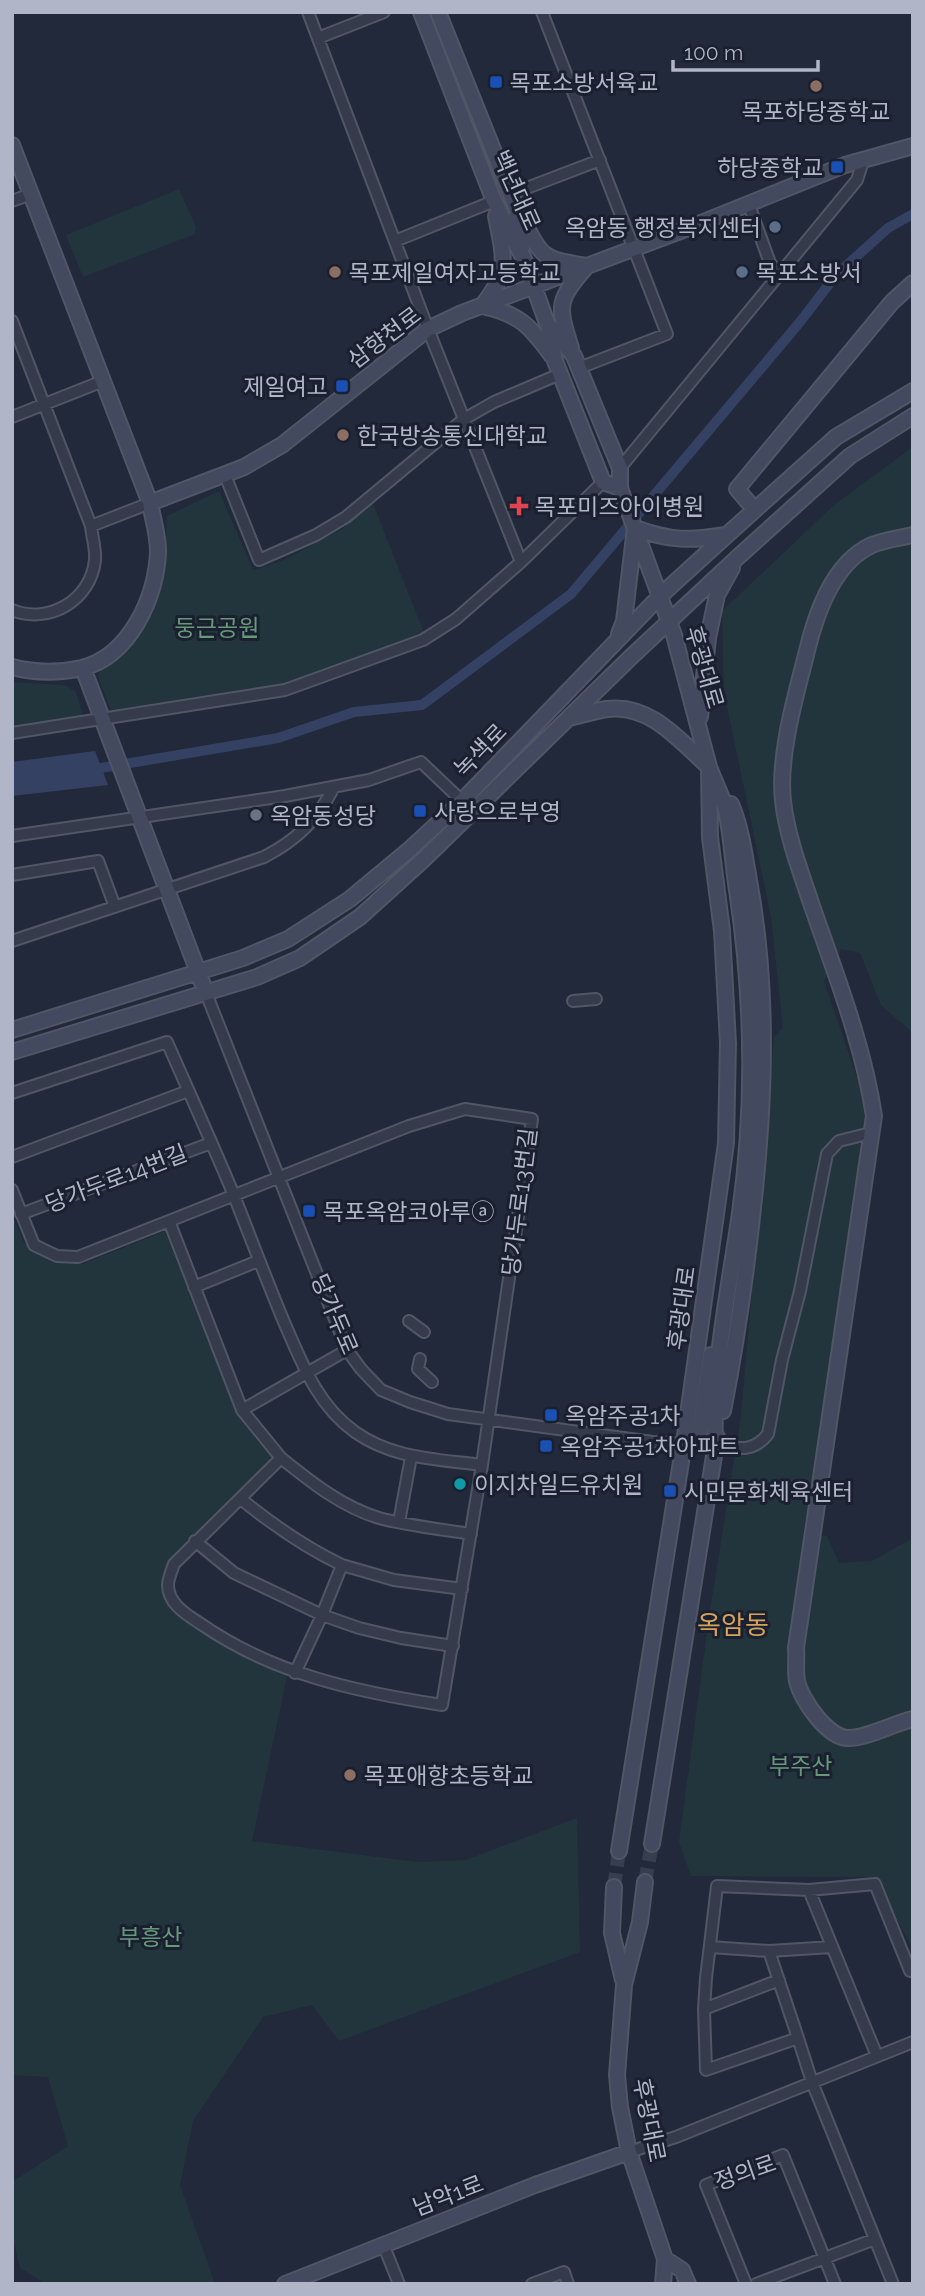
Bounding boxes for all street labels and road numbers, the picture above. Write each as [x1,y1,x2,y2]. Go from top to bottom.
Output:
street label: 백년대로 [487,146,547,234]
street label: 삼향천로 [342,301,426,373]
street label: 후광대로 [680,623,730,711]
street label: 녹색로 [448,718,512,782]
street label: 당가두로13번길 [497,1126,541,1278]
street label: 당가두로14번길 [41,1139,191,1217]
street label: 후광대로 [662,1264,700,1352]
street label: 당가두로 [306,1270,364,1358]
street label: 후광대로 [629,2076,671,2164]
street label: 정의로 [711,2149,779,2195]
street label: 남악1로 [409,2169,487,2221]

